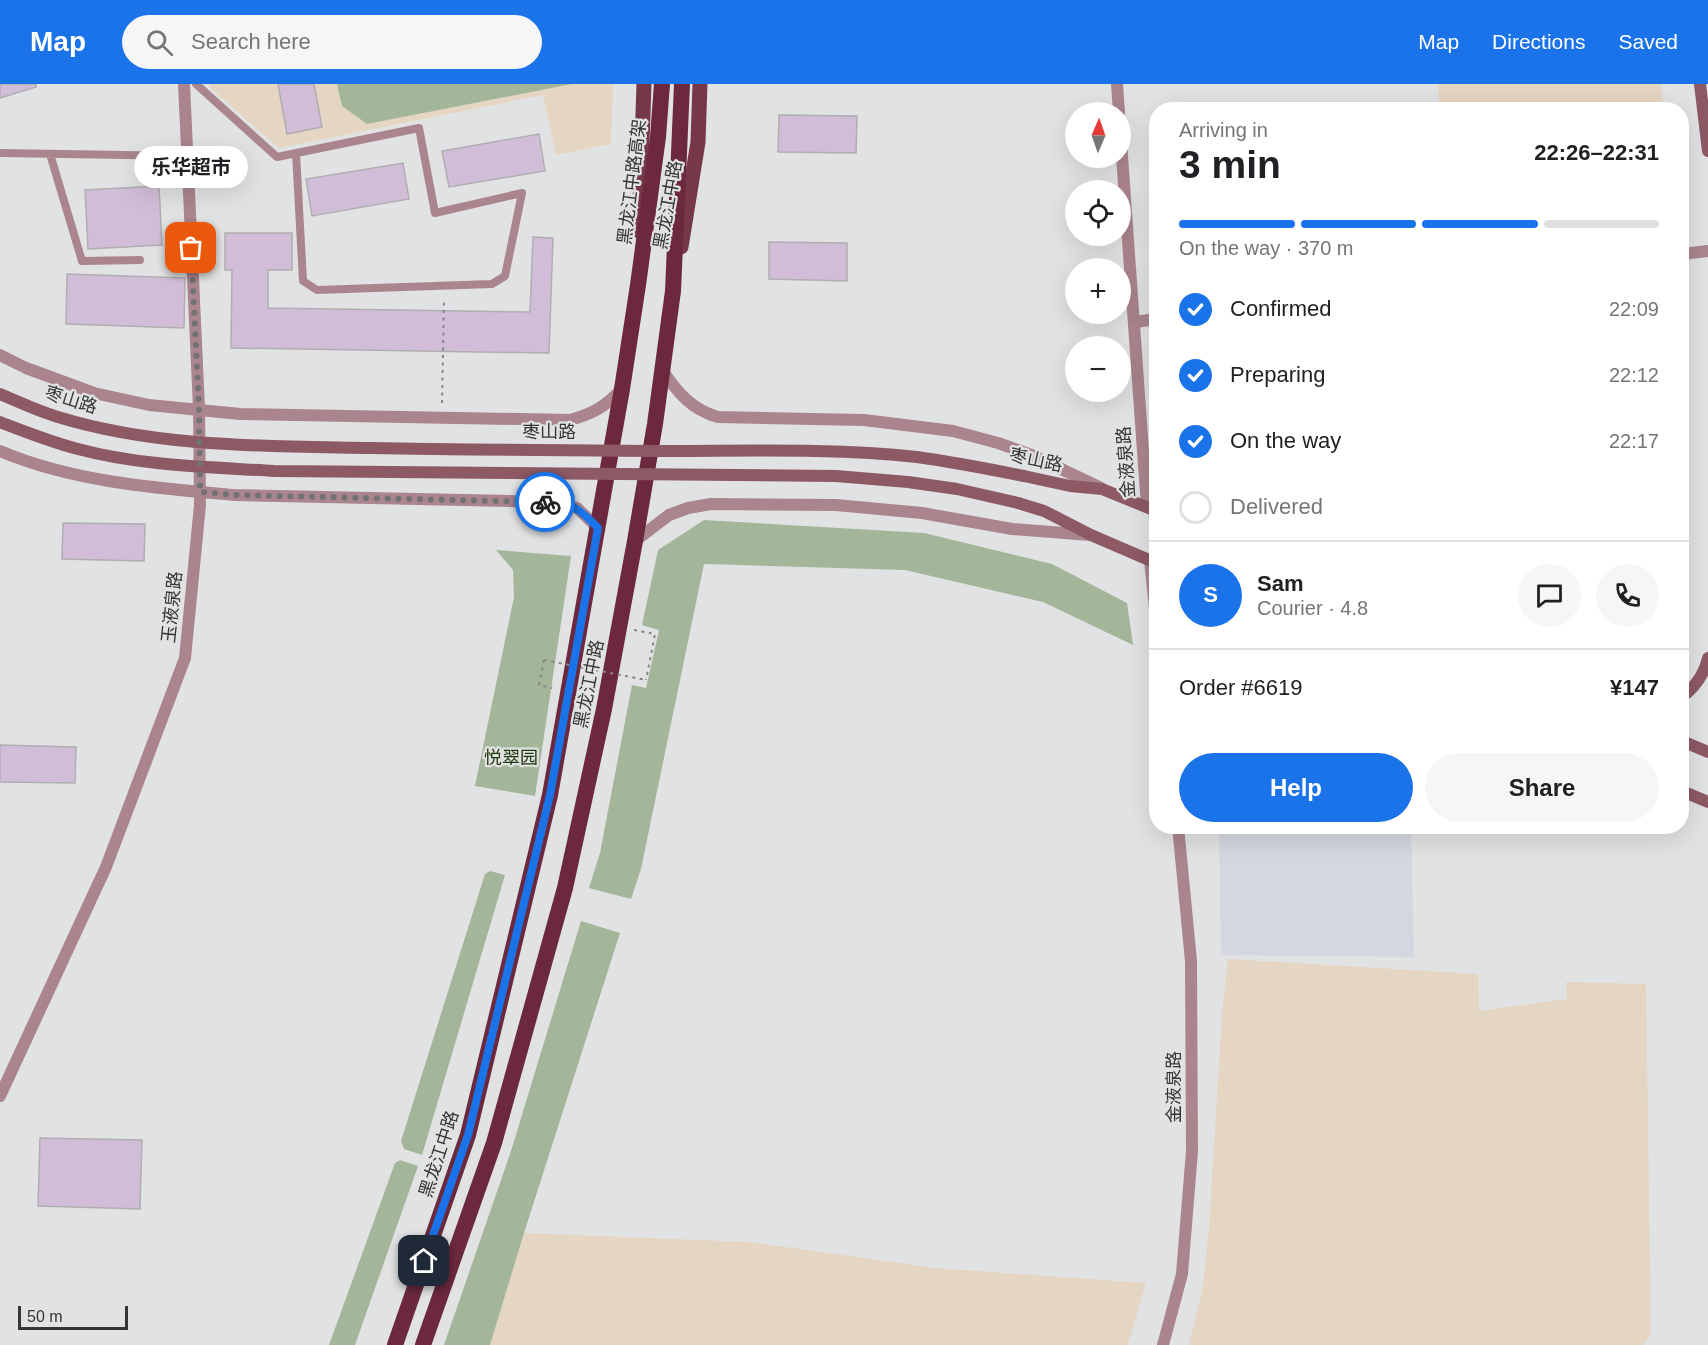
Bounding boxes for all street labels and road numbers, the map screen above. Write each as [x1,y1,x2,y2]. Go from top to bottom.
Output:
street label: 黑龙江中路高架 [614,118,650,246]
street label: 黑龙江中路 [650,159,686,251]
street label: 枣山路 [42,383,100,417]
street label: 枣山路 [522,422,576,442]
street label: 金液泉路 [1114,425,1138,499]
street label: 枣山路 [1008,445,1064,475]
street label: 玉液泉路 [158,570,186,644]
street label: 黑龙江中路 [571,638,607,730]
street label: 金液泉路 [1164,1051,1184,1123]
street label: 黑龙江中路 [416,1108,462,1200]

